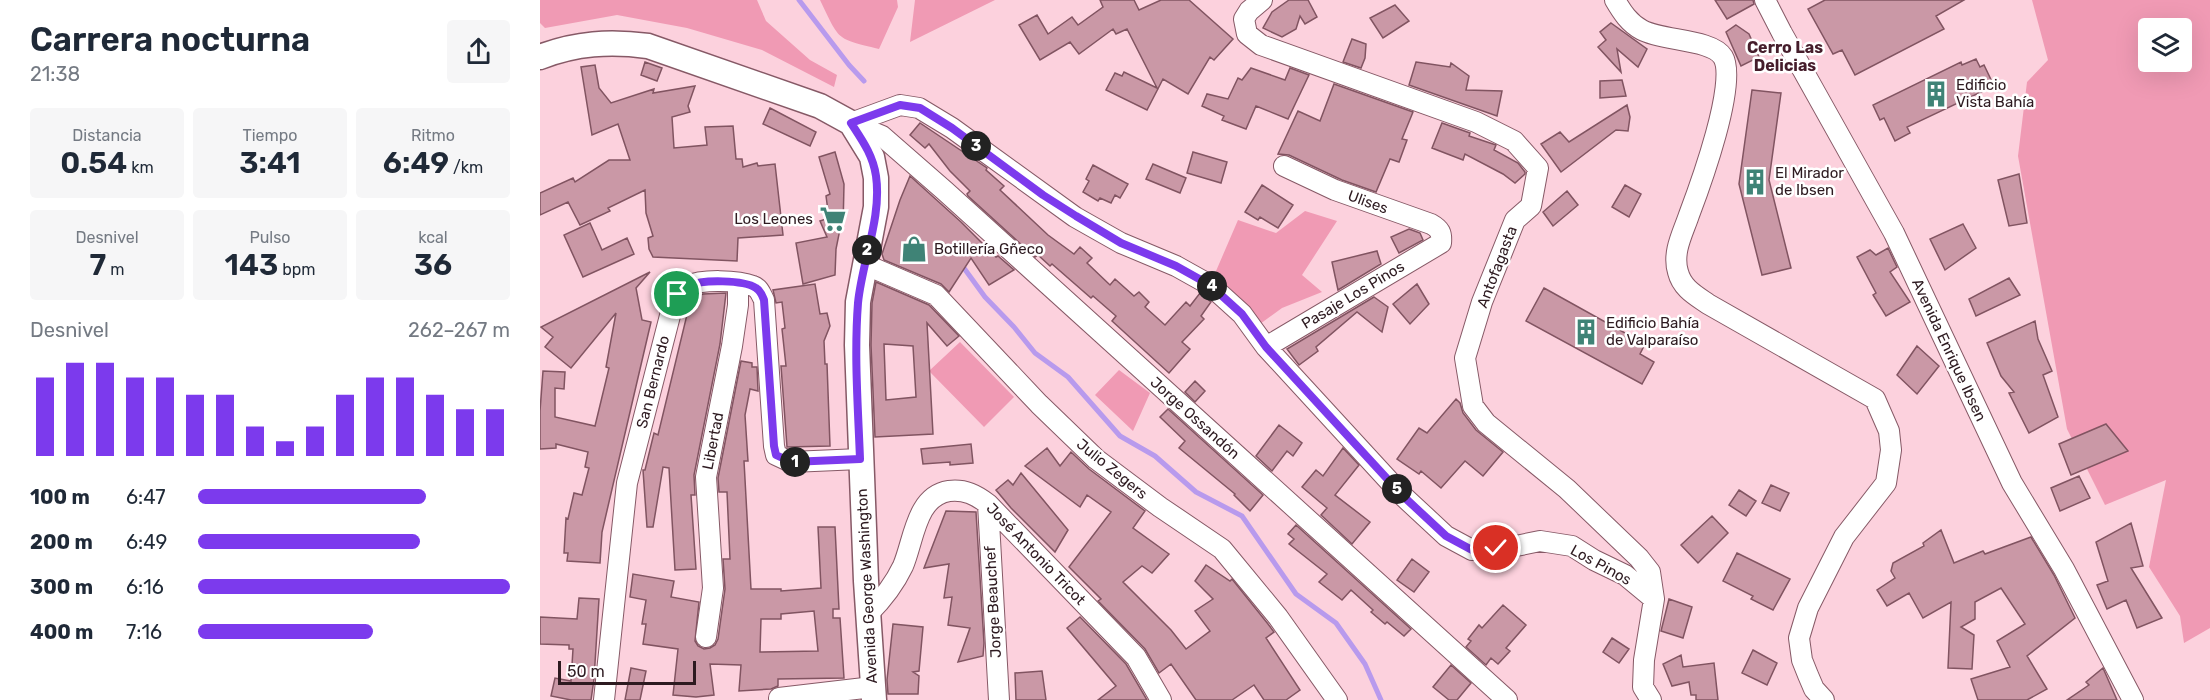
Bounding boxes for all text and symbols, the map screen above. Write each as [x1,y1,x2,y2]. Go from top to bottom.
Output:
map controls [2138,18,2192,72]
button: layers [2138,18,2192,72]
text: Carrera nocturna [30,20,310,59]
button: share [447,20,510,83]
district label: Cerro Las Delicias [1747,38,1823,75]
text: 21:38 [30,62,80,86]
place label: Edificio Vista Bahía [1956,76,2034,111]
building icon: Edificio Vista Bahía [1921,79,1951,109]
text: Distancia [72,126,142,145]
text: Tiempo [243,126,298,145]
text: Ritmo [411,126,455,145]
pin: 3 [961,131,991,161]
text: 3 [971,136,981,155]
text: 0.54 [60,145,127,181]
text: 3:41 [239,145,301,181]
text: 6:49 [383,145,449,181]
text: km [127,158,154,177]
text: /km [449,158,483,177]
place label: El Mirador de Ibsen [1775,164,1844,199]
building icon: El Mirador de Ibsen [1740,167,1770,197]
street label: Ulises [1345,186,1391,218]
supermarket icon: Los Leones [818,204,848,234]
place label: Los Leones [734,210,813,228]
street label: Antofagasta [1473,223,1521,311]
text: Desnivel [75,228,139,247]
text: Pulso [249,228,291,247]
text: kcal [418,228,448,247]
shop icon: Botillería Gñeco [899,234,929,264]
pin: 2 [852,235,882,265]
text: 2 [862,240,872,259]
place label: Botillería Gñeco [934,240,1044,258]
text: 7 [90,247,106,283]
text: 143 [225,247,278,283]
text: 36 [414,247,452,283]
street label: Pasaje Los Pinos [1298,257,1408,333]
text: m [106,260,124,279]
text: bpm [278,260,315,279]
pin [651,268,702,319]
pin: 4 [1197,271,1227,301]
text: 4 [1207,276,1217,295]
street label: Avenida Enrique Ibsen [1908,276,1990,424]
icon: arrive [660,277,693,310]
place label: Edificio Bahía de Valparaíso [1606,314,1699,349]
building icon: Edificio Bahía de Valparaíso [1571,317,1601,347]
text: Desnivel [30,318,109,342]
text: 262–267 m [408,318,510,342]
street label: San Bernardo [633,334,673,430]
street label: Jorge Ossandón [1147,373,1243,463]
street label: Libertad [699,411,727,471]
street label: Julio Zegers [1073,435,1151,503]
pin: 1 [780,447,810,477]
text: 1 [791,452,799,471]
pin: 5 [1382,474,1412,504]
text: 5 [1392,479,1402,498]
text: 100 m [30,485,90,509]
text: 6:47 [126,485,166,509]
street label: Avenida George Washington [853,488,881,684]
street label: José Antonio Tricot [983,499,1089,609]
pin [1470,522,1521,573]
text: 200 m [30,530,93,554]
text: 6:49 [126,530,167,554]
icon: check [1479,531,1512,564]
street label: Los Pinos [1567,541,1635,589]
street label: Jorge Beauchef [981,545,1005,658]
text: 300 m [30,575,93,599]
text: 6:16 [126,575,164,599]
text: 400 m [30,620,93,644]
text: 7:16 [126,620,162,644]
scale bar [558,658,696,686]
text: 50 m [567,662,605,681]

